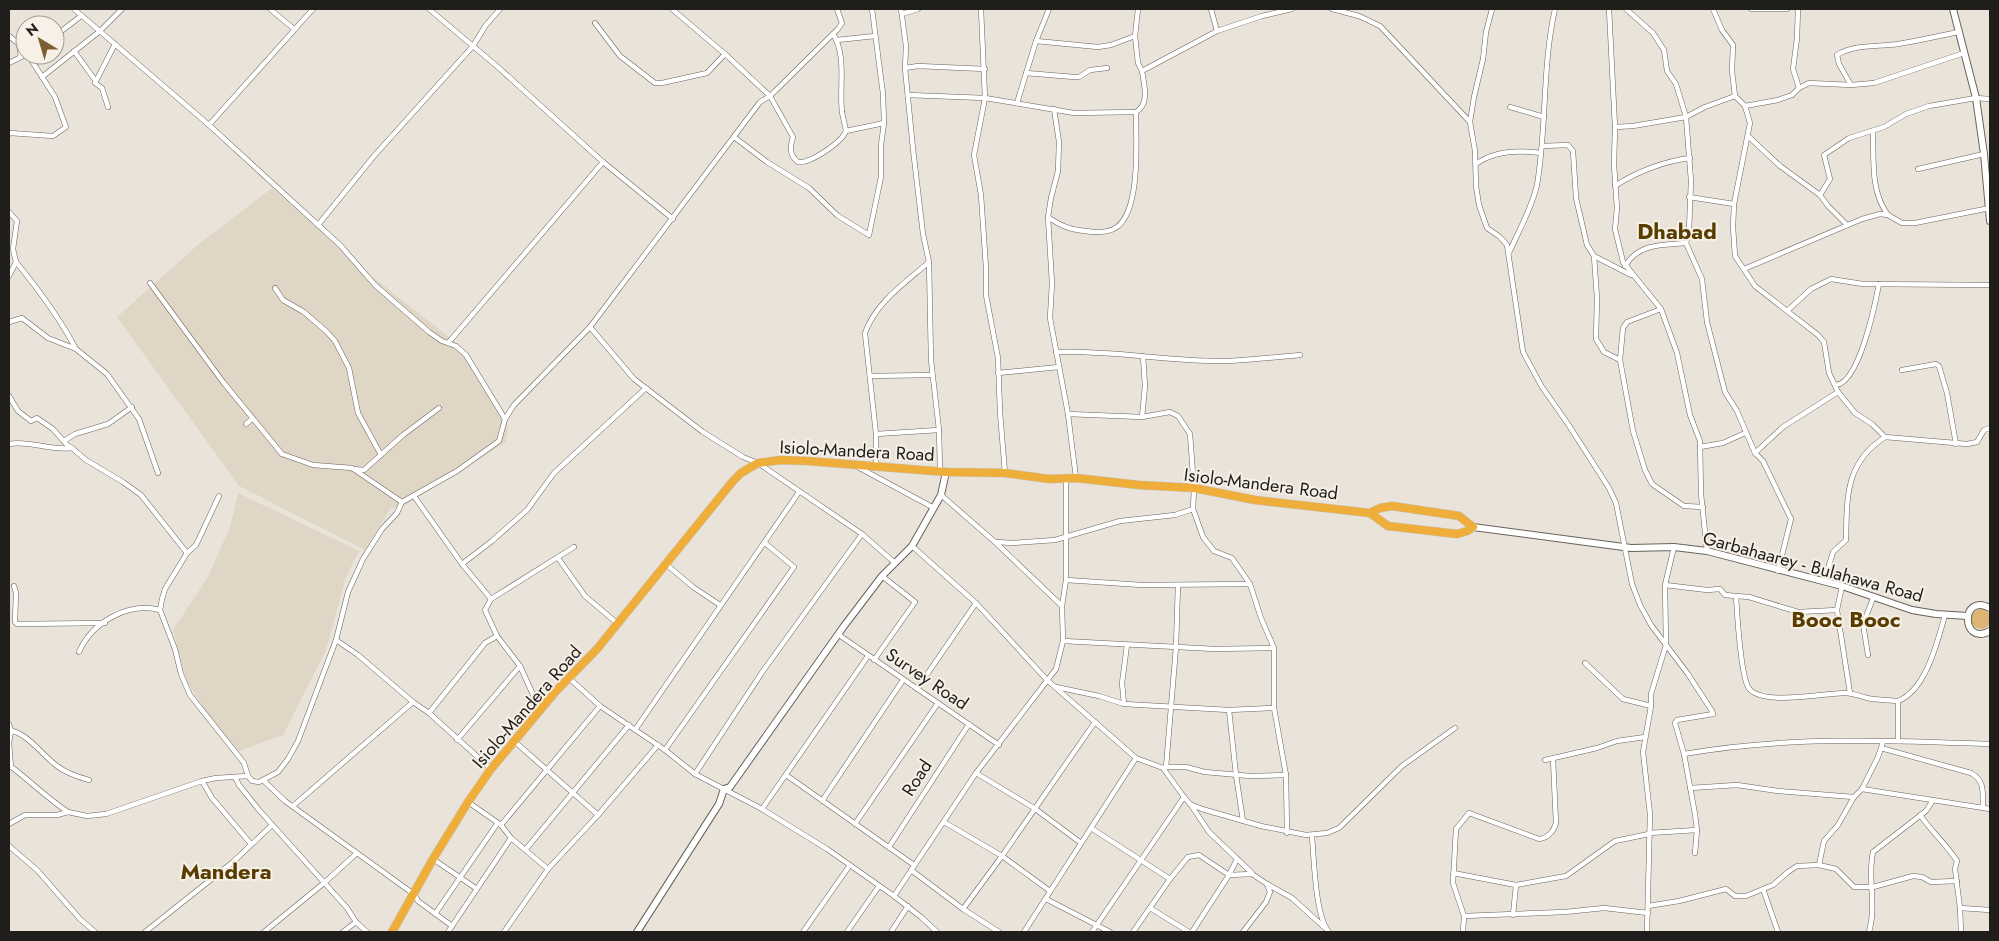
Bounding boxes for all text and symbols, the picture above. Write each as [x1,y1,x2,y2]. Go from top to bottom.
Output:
north arrow [15,15,65,65]
text: N [21,18,43,41]
district label: Dhabad [1637,215,1717,247]
street label: Isiolo-Mandera Road [779,434,935,468]
street label: Isiolo-Mandera Road [1182,462,1340,506]
street label: Garbahaarey - Bulahawa Road [1700,525,1926,609]
district label: Booc Booc [1791,603,1901,635]
street label: Isiolo-Mandera Road [466,640,588,774]
street label: Survey Road [880,642,974,716]
street label: Road [896,755,938,801]
district label: Mandera [180,855,272,887]

